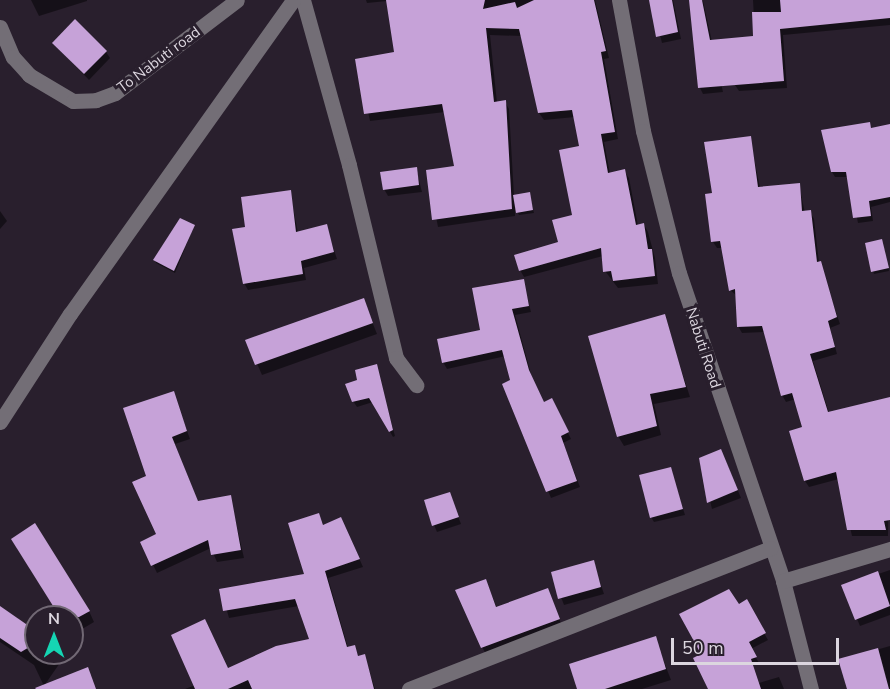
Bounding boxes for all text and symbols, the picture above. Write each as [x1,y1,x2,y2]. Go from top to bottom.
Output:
street label: To Nabuti road [114,23,204,97]
street label: Nabuti Road [682,305,724,391]
north arrow [24,605,84,665]
text: N [48,608,60,630]
scale bar [674,626,842,664]
text: 50 m [682,636,724,660]

